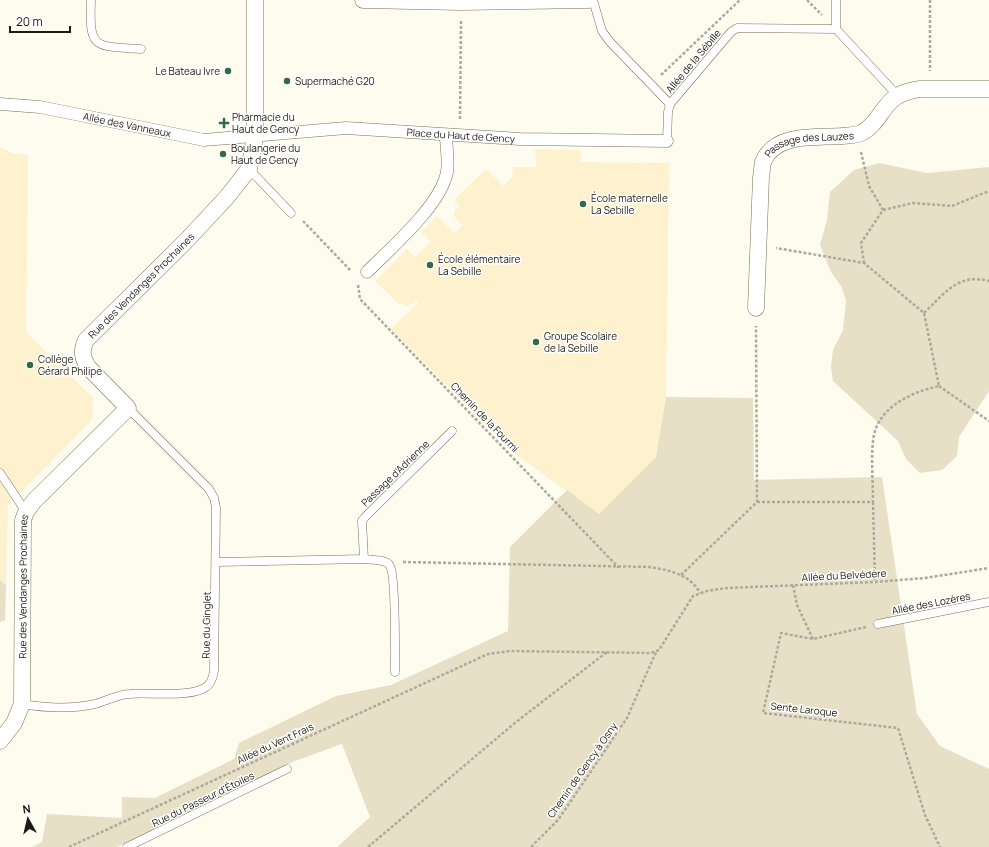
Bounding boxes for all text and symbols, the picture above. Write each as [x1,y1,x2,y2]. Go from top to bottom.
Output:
scale bar [10,8,70,34]
text: 20 m [16,13,43,30]
street label: Allée de la Sébille [662,26,724,96]
place label: Le Bateau Ivre [156,64,220,78]
marker: Le Bateau Ivre [223,66,233,76]
place label: Supermaché G20 [295,74,375,88]
marker: Supermaché G20 [282,76,292,86]
street label: Allée des Vanneaux [82,109,173,140]
place label: Pharmacie du Haut de Gency [232,110,300,136]
marker: Pharmacie du Haut de Gency [219,118,229,128]
street label: Place du Haut de Gency [406,125,516,146]
street label: Passage des Lauzes [761,128,854,160]
place label: Boulangerie du Haut de Gency [231,141,300,167]
marker: Boulangerie du Haut de Gency [218,149,228,159]
place label: École maternelle La Sebille [591,191,668,217]
marker: École maternelle La Sebille [578,199,588,209]
street label: Rue des Vendanges Prochaines [85,230,197,341]
place label: École élémentaire La Sebille [438,252,521,278]
marker: École élémentaire La Sebille [425,260,435,270]
place label: Groupe Scolaire de la Sebille [544,329,617,355]
marker: Groupe Scolaire de la Sebille [531,337,541,347]
place label: Collège Gérard Philipe [38,352,102,378]
marker: Collège Gérard Philipe [25,360,35,370]
street label: Chemin de la Fourmi [448,379,522,455]
street label: Passage d'Adrienne [358,437,432,509]
street label: Rue des Vendanges Prochaines [15,512,32,659]
street label: Allée du Belvédère [801,566,887,584]
street label: Allée des Lozères [890,588,972,618]
street label: Rue du Ginglet [198,591,214,659]
street label: Sente Laroque [770,699,838,719]
street label: Allée du Vent Frais [234,719,316,767]
street label: Chemin de Gency à Osny [544,719,621,821]
street label: Rue du Passeur d'Étoiles [149,768,257,830]
north arrow [8,799,48,839]
text: N [22,801,32,817]

